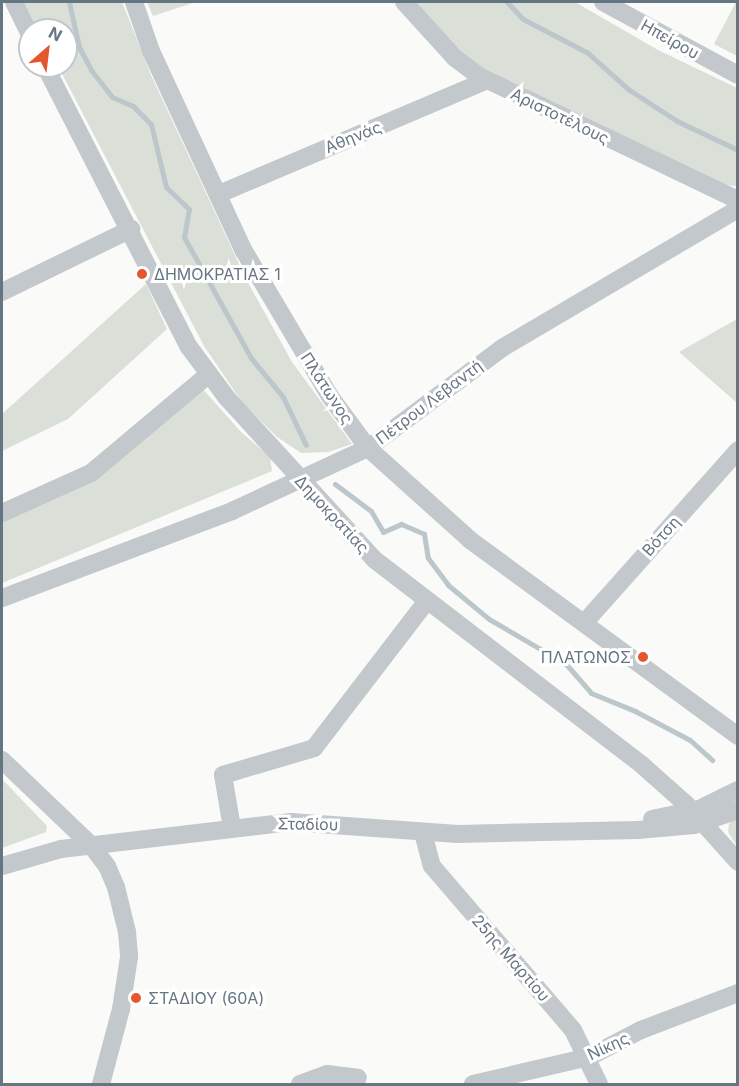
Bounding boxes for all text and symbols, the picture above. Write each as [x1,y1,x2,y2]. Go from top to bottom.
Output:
street label: Ηπείρου [638,15,702,63]
north arrow [18,18,78,78]
text: N [45,22,66,46]
street label: Αριστοτέλους [508,84,612,148]
street label: Αθηνάς [322,117,384,157]
place label: ΔΗΜΟΚΡΑΤΙΑΣ 1 [154,264,281,284]
marker: ΔΗΜΟΚΡΑΤΙΑΣ 1 [135,267,149,281]
street label: Πλάτωνος [297,349,357,427]
street label: Πέτρου Λεβαντή [372,356,486,448]
street label: Δημοκρατίας [291,471,373,557]
street label: Βότση [638,512,684,560]
place label: ΠΛΑΤΩΝΟΣ [541,647,631,667]
marker: ΠΛΑΤΩΝΟΣ [636,650,650,664]
street label: Σταδίου [278,814,338,834]
street label: 25ης Μαρτίου [468,911,554,1005]
place label: ΣΤΑΔΙΟΥ (60A) [148,988,264,1008]
marker: ΣΤΑΔΙΟΥ (60A) [129,991,143,1005]
street label: Νίκης [584,1028,632,1064]

